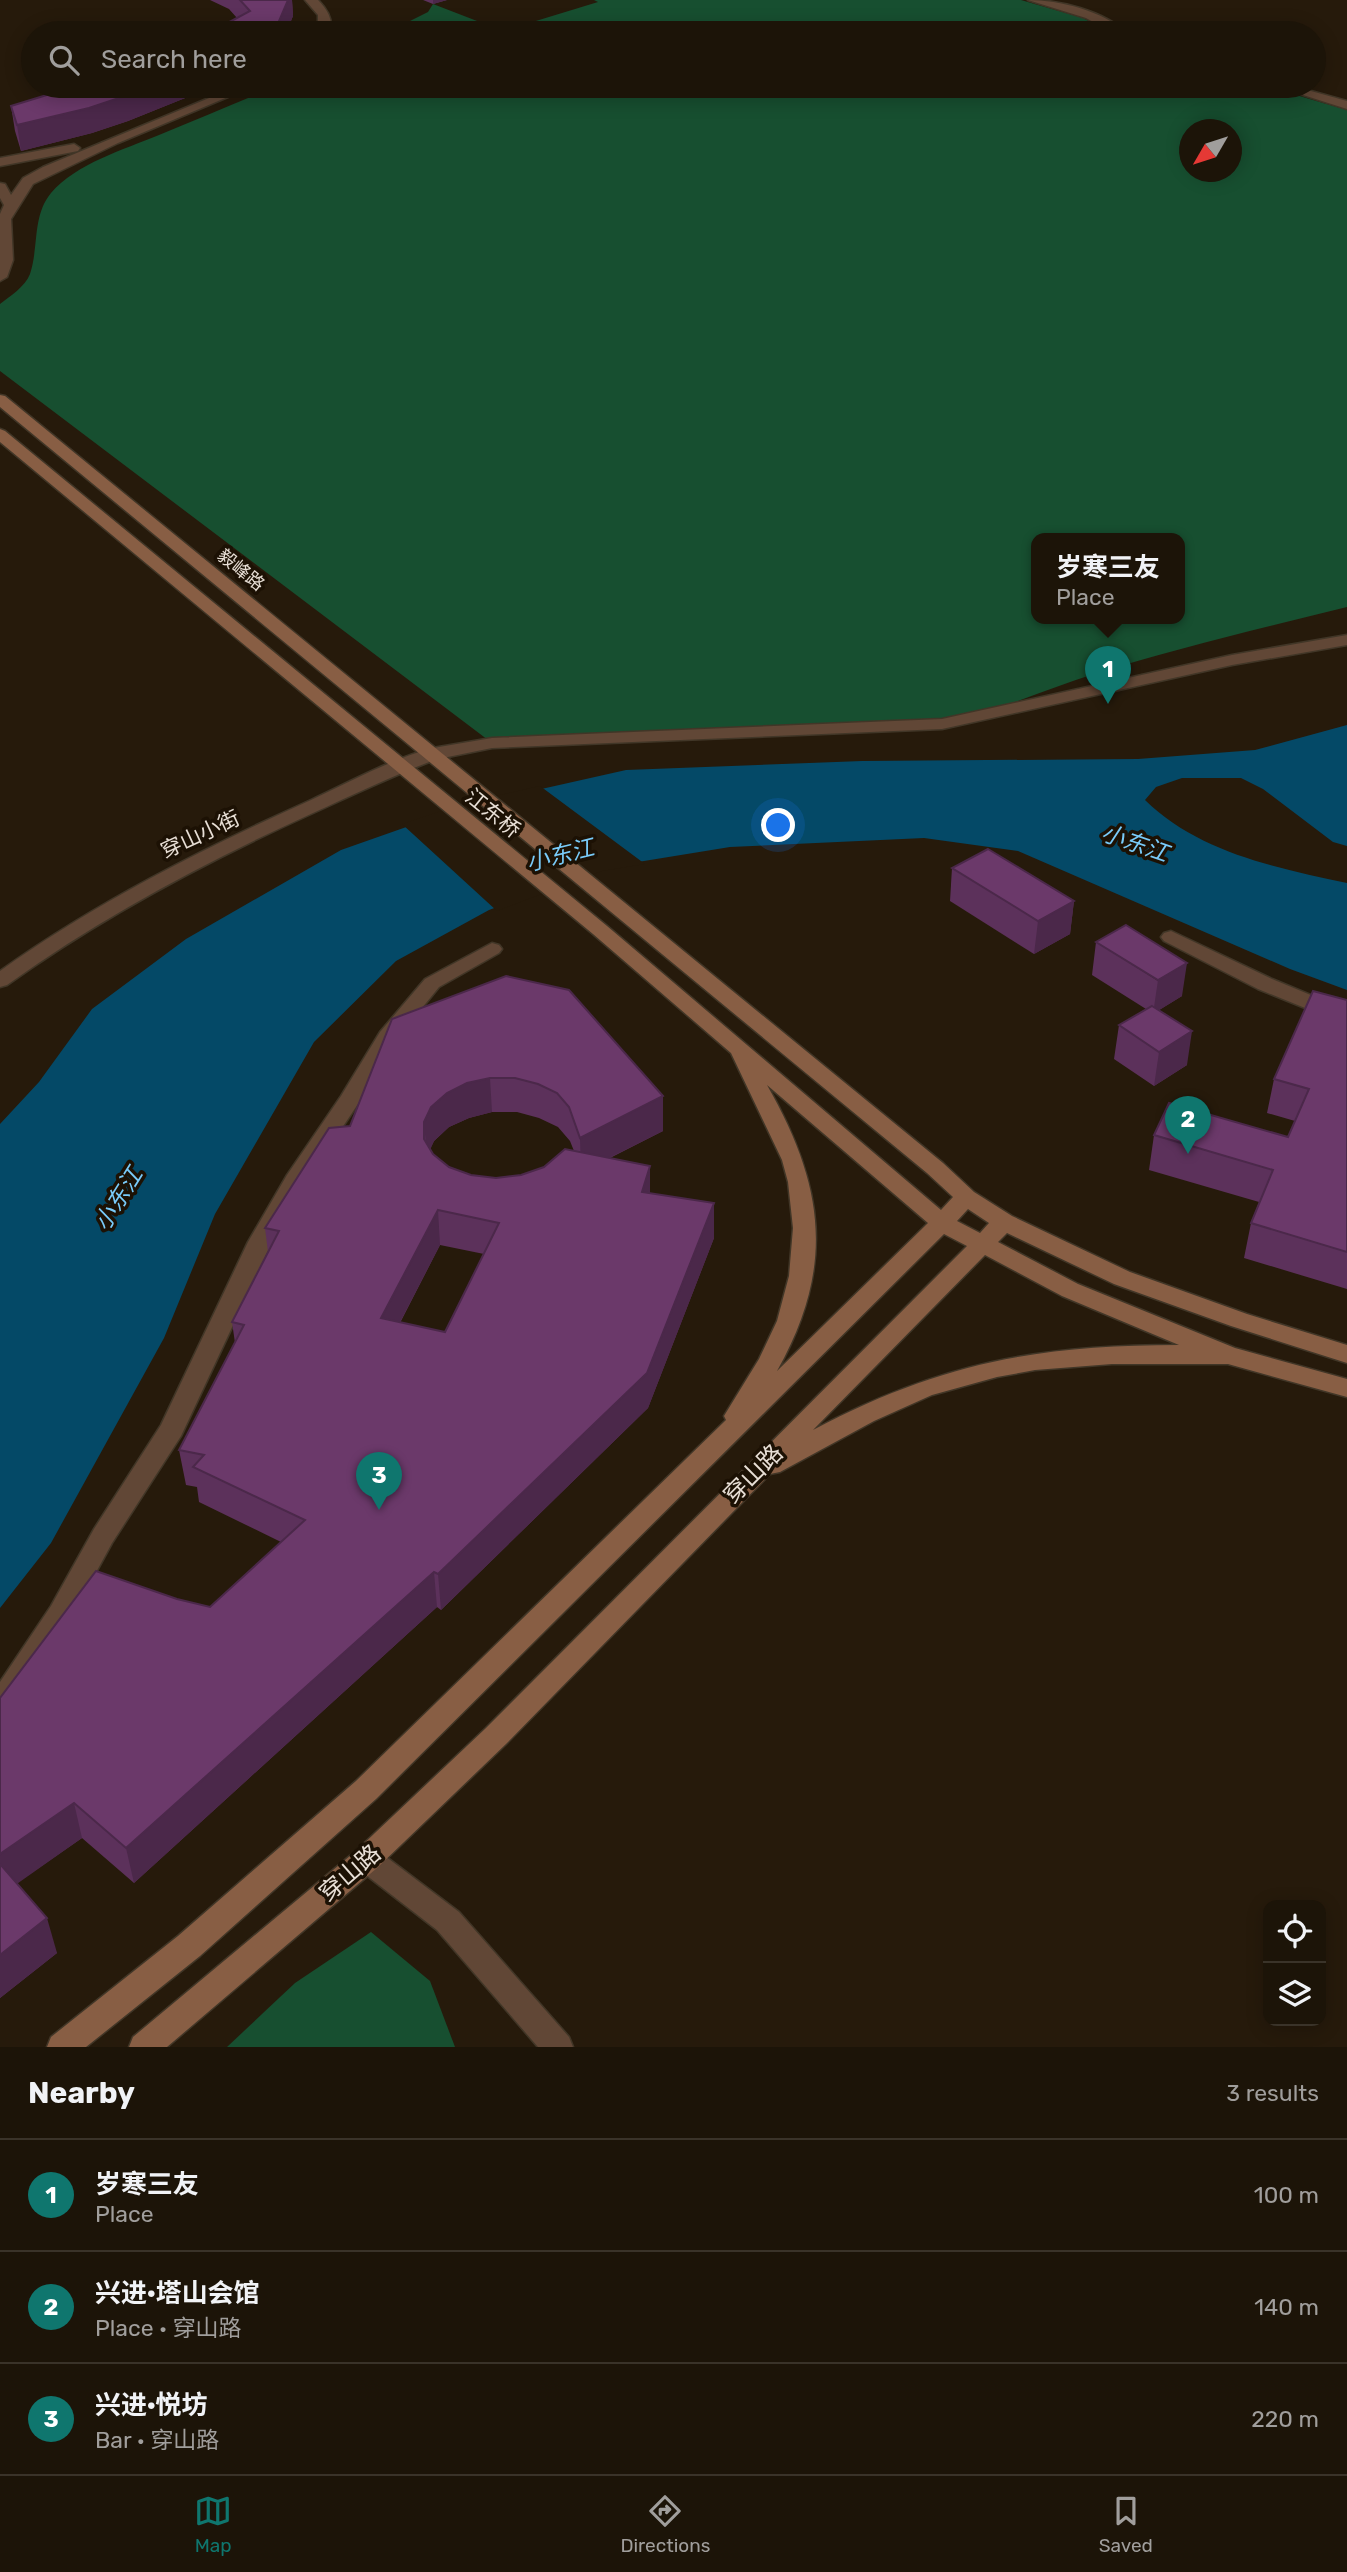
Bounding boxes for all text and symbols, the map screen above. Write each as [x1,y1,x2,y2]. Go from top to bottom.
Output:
search box [21,21,1326,98]
icon: search [45,41,83,79]
text: Search here [101,44,247,75]
north arrow [1179,119,1242,182]
popup [1031,533,1185,624]
street label: 毅峰路 [213,544,269,596]
text: 岁寒三友 [1056,552,1160,583]
text: Place [1056,583,1115,611]
pin: 1 [1085,646,1131,704]
street label: 江东桥 [461,783,525,843]
street label: 穿山小街 [157,805,243,863]
your location [761,808,795,842]
water label: 小东江 [1098,819,1175,868]
water label: 小东江 [523,832,600,877]
pin: 2 [1165,1096,1211,1154]
water label: 小东江 [88,1160,150,1236]
street label: 穿山路 [718,1439,788,1509]
pin: 3 [356,1452,402,1510]
street label: 穿山路 [314,1839,386,1907]
map controls [1263,1900,1326,2026]
button: locate [1263,1900,1326,1963]
button: layers [1263,1963,1326,2026]
text: Nearby [28,2075,135,2111]
text: 3 results [1226,2079,1319,2107]
text: 岁寒三友 [95,2169,199,2200]
text: 1 [45,2181,57,2209]
text: 100 m [1254,2181,1319,2209]
text: Place [95,2200,154,2228]
text: 兴进·塔山会馆 [95,2278,260,2309]
text: 2 [44,2293,58,2321]
text: 140 m [1254,2293,1319,2321]
text: Place · 穿山路 [95,2314,242,2342]
text: 兴进·悦坊 [95,2390,208,2421]
text: 3 [43,2405,59,2433]
text: 220 m [1251,2405,1319,2433]
text: Bar · 穿山路 [95,2426,219,2454]
tab: Map [194,2492,232,2557]
tab: Directions [620,2492,710,2557]
tab: Saved [1099,2492,1153,2557]

